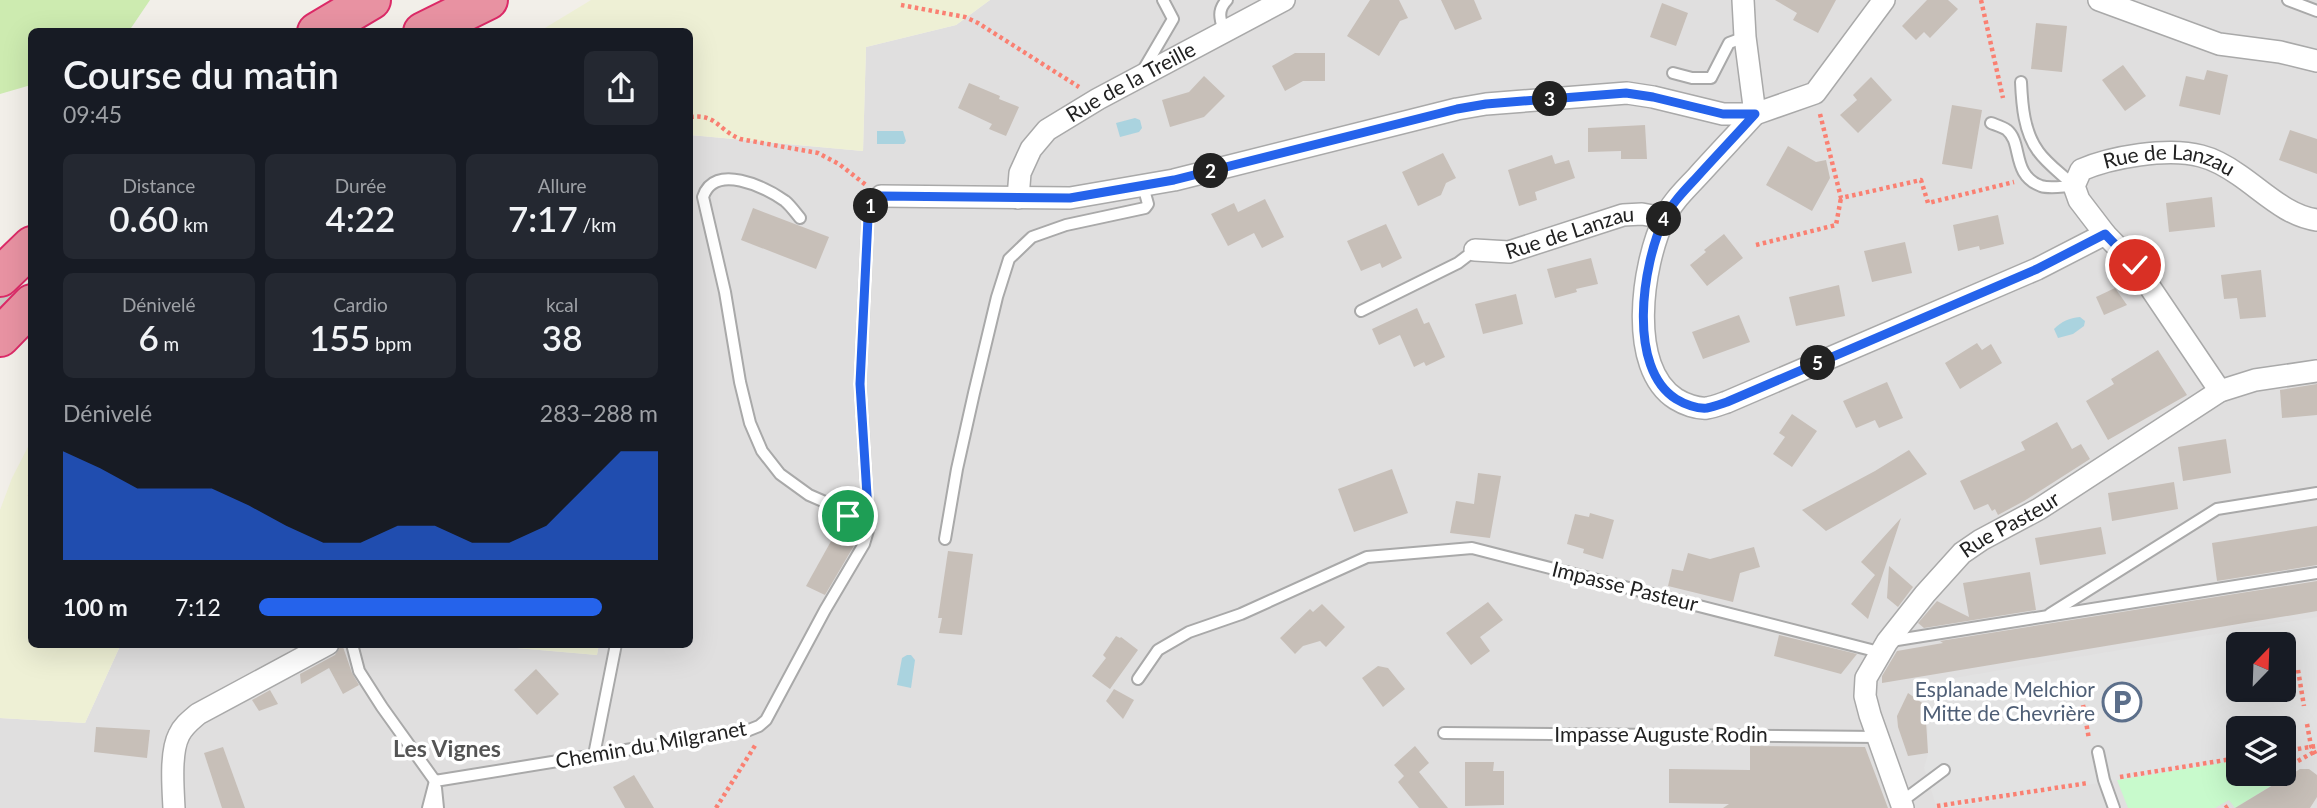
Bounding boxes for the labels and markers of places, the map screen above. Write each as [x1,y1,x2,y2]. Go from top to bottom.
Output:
pin: 3 [1532,82,1568,116]
pin: 2 [1194,154,1228,188]
pin: 1 [854,188,888,224]
pin: 4 [1646,202,1682,236]
pin [2105,235,2165,295]
pin: 5 [1800,346,1836,380]
pin [818,486,878,546]
place label: Esplanade Melchior Mitte de Chevrière [1915,676,2095,725]
parking icon: Esplanade Melchior Mitte de Chevrière [2101,681,2143,723]

